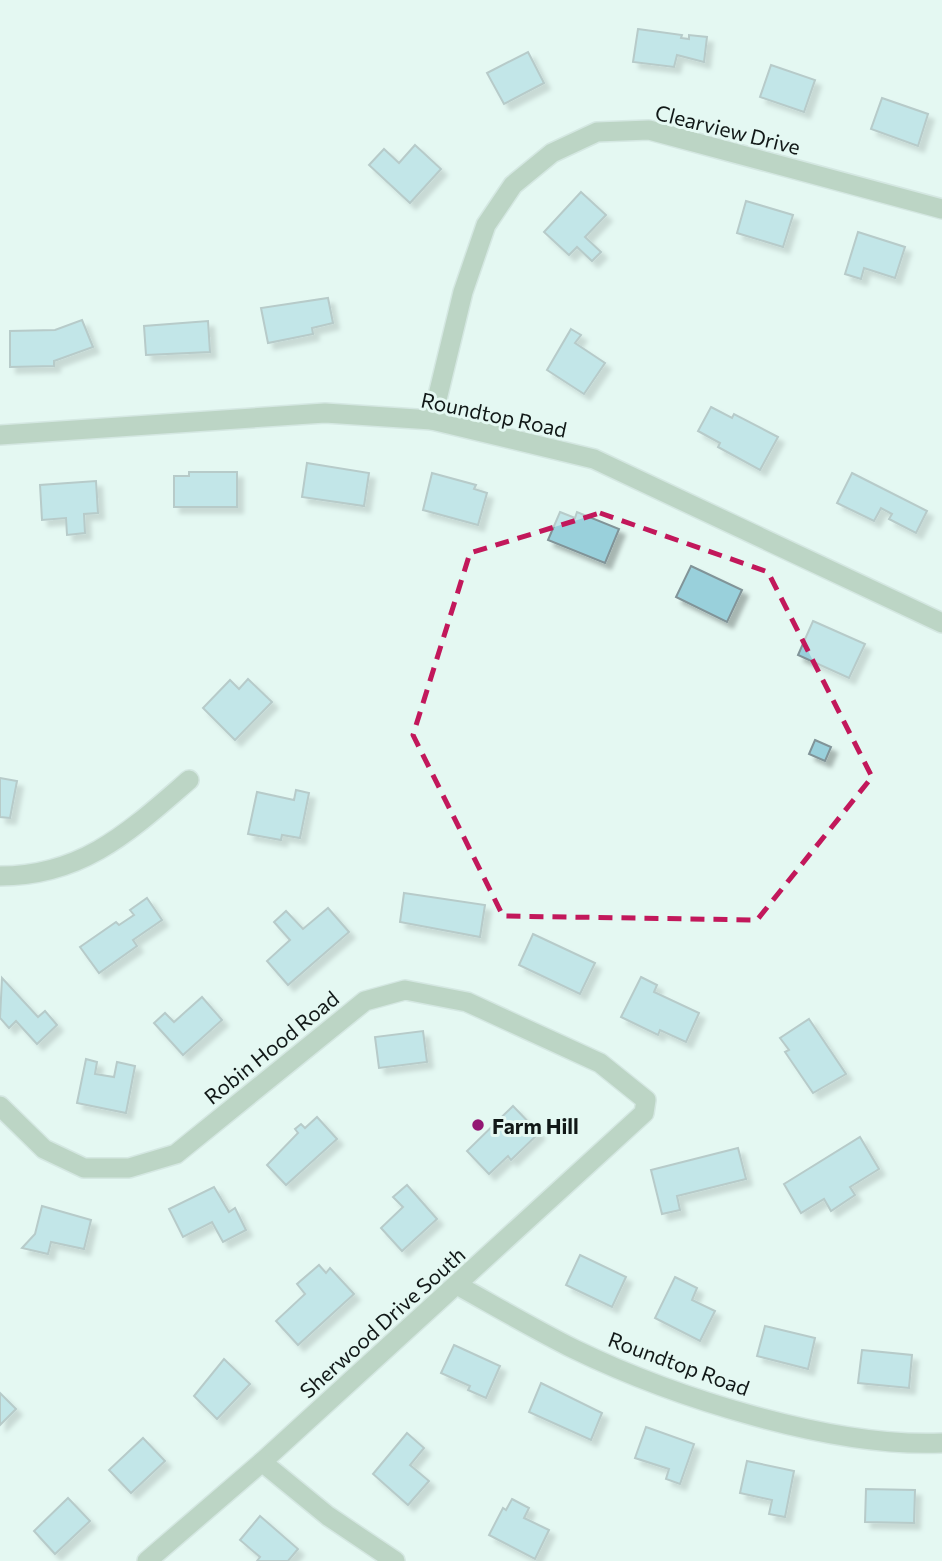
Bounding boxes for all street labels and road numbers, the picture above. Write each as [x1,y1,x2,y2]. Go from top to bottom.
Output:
street label: Clearview Drive [653,99,803,159]
street label: Roundtop Road [419,386,569,442]
street label: Robin Hood Road [199,985,343,1109]
street label: Sherwood Drive South [294,1241,470,1403]
street label: Roundtop Road [605,1326,753,1400]

